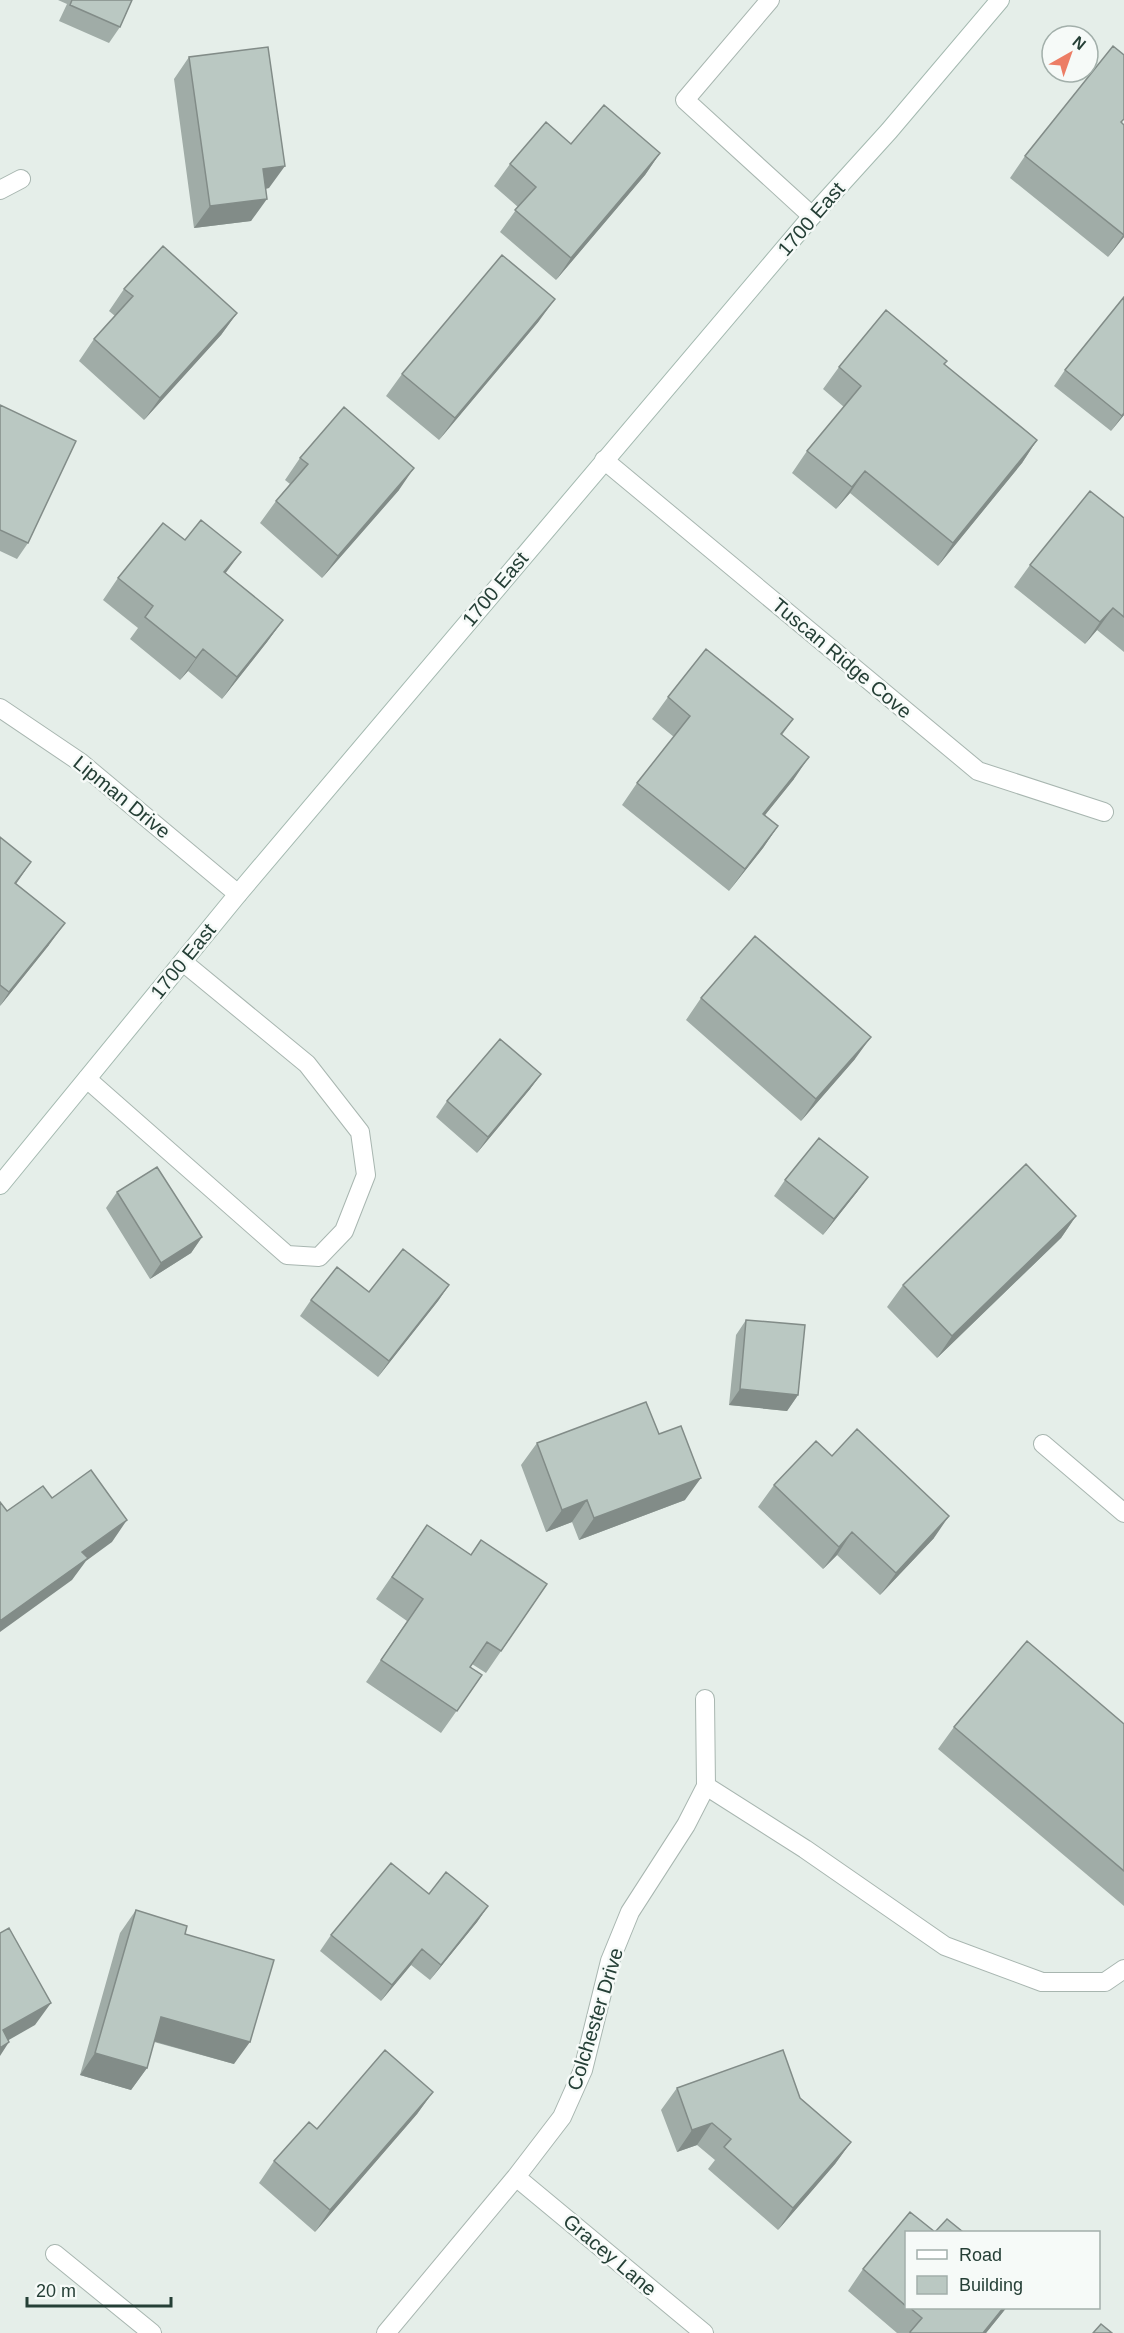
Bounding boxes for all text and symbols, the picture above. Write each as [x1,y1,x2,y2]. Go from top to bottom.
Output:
north arrow [1040,24,1100,84]
text: N [1069,33,1089,53]
street label: 1700 East [773,177,849,260]
street label: 1700 East [458,547,533,631]
street label: Tuscan Ridge Cove [768,593,916,723]
street label: Lipman Drive [69,751,175,843]
street label: 1700 East [146,919,220,1003]
street label: Colchester Drive [563,1945,627,2093]
street label: Gracey Lane [559,2210,661,2300]
legend [905,2231,1100,2309]
text: Road [959,2245,1002,2265]
scale bar [27,2270,171,2308]
text: Building [959,2275,1023,2295]
text: 20 m [36,2281,76,2301]

